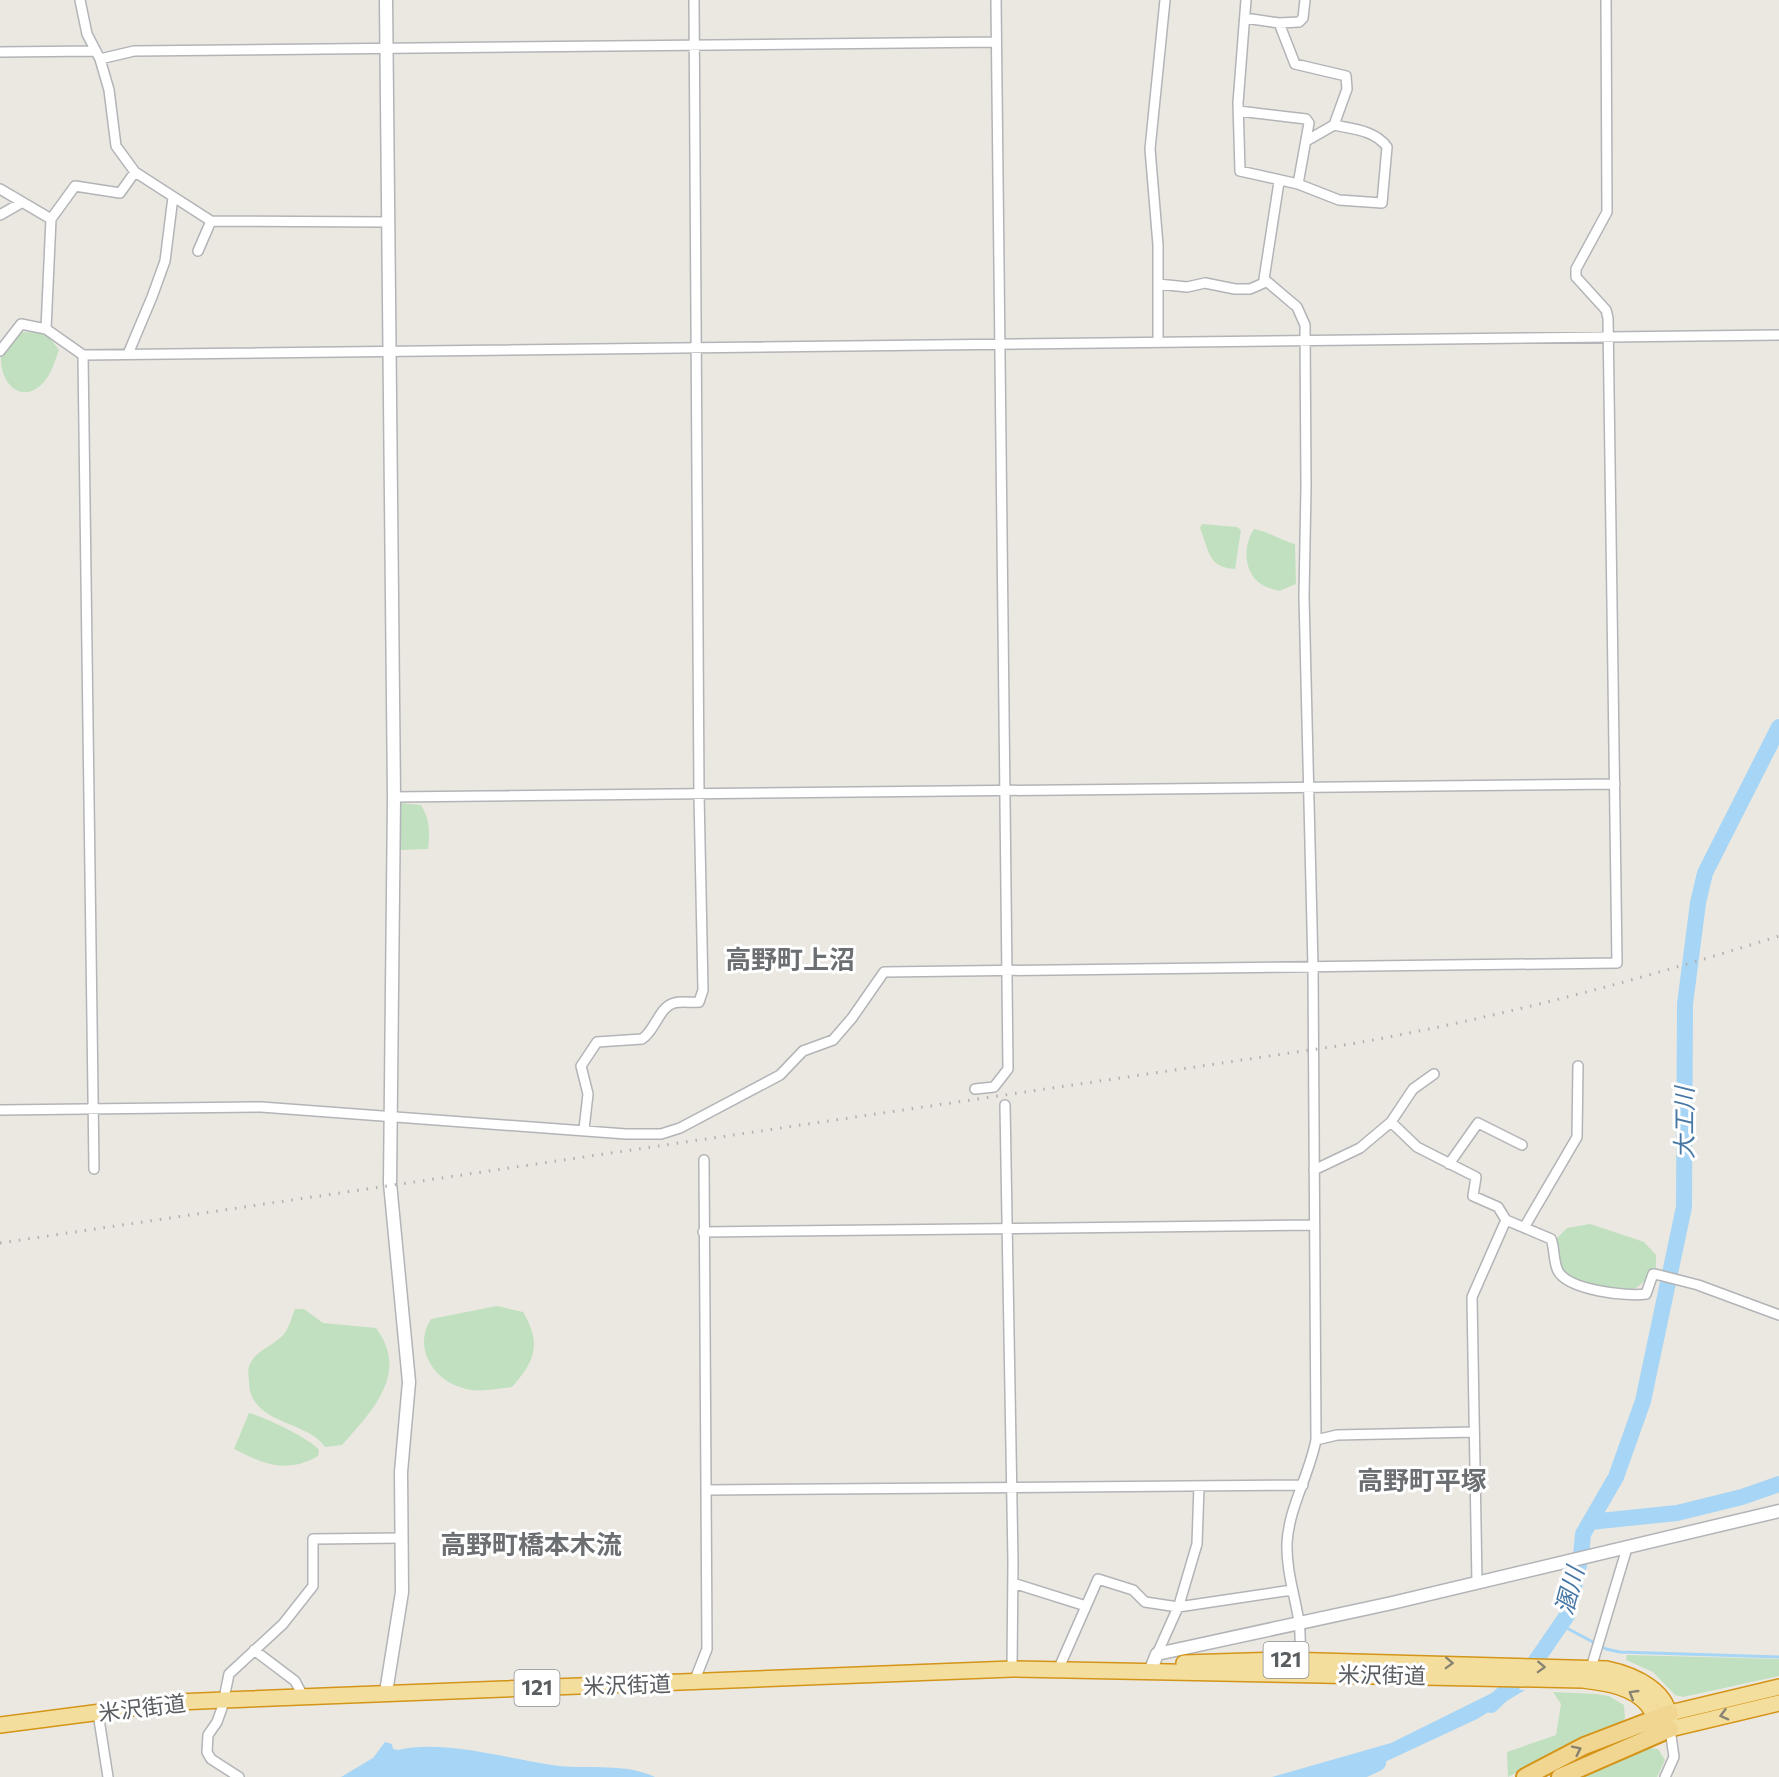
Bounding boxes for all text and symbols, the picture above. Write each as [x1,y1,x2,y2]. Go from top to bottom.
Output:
district label: 高野町上沼 [725,943,855,974]
water label: 大工川 [1669,1084,1698,1159]
district label: 高野町平塚 [1357,1464,1487,1495]
district label: 高野町橋本木流 [440,1528,622,1559]
water label: 溷川 [1548,1561,1590,1618]
road number: 121 [1264,1642,1308,1678]
one-way arrow [1445,1657,1454,1670]
street label: 米沢街道 [1338,1660,1426,1689]
one-way arrow [1536,1660,1545,1673]
street label: 米沢街道 [583,1669,671,1700]
road number: 121 [514,1670,560,1706]
street label: 米沢街道 [97,1689,187,1726]
one-way arrow [1629,1690,1639,1701]
one-way arrow [1720,1708,1730,1720]
one-way arrow [1570,1746,1581,1758]

